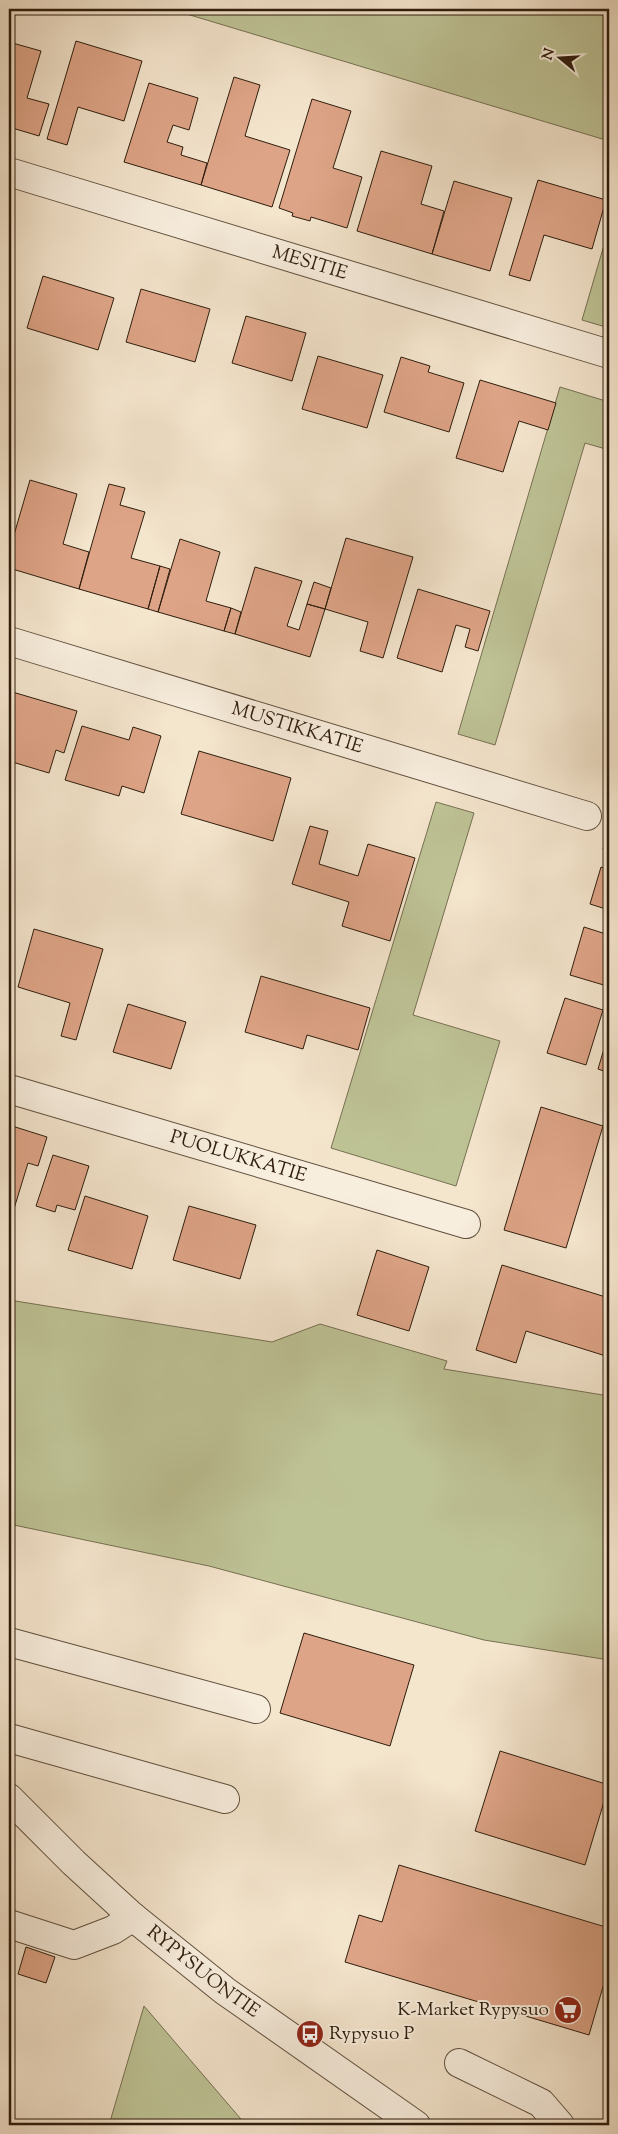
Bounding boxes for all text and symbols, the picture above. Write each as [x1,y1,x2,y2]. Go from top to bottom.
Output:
north arrow [536,32,586,82]
text: N [538,46,561,63]
street label: MESITIE [268,239,351,287]
street label: MUSTIKKATIE [228,696,367,761]
street label: PUOLUKKATIE [167,1124,310,1190]
street label: RYPYSUONTIE [141,1919,265,2025]
supermarket icon: K-Market Rypysuo [553,1995,583,2025]
place label: K-Market Rypysuo [397,1997,549,2024]
bus stop icon: Rypysuo P [295,2019,325,2049]
place label: Rypysuo P [329,2021,414,2048]

